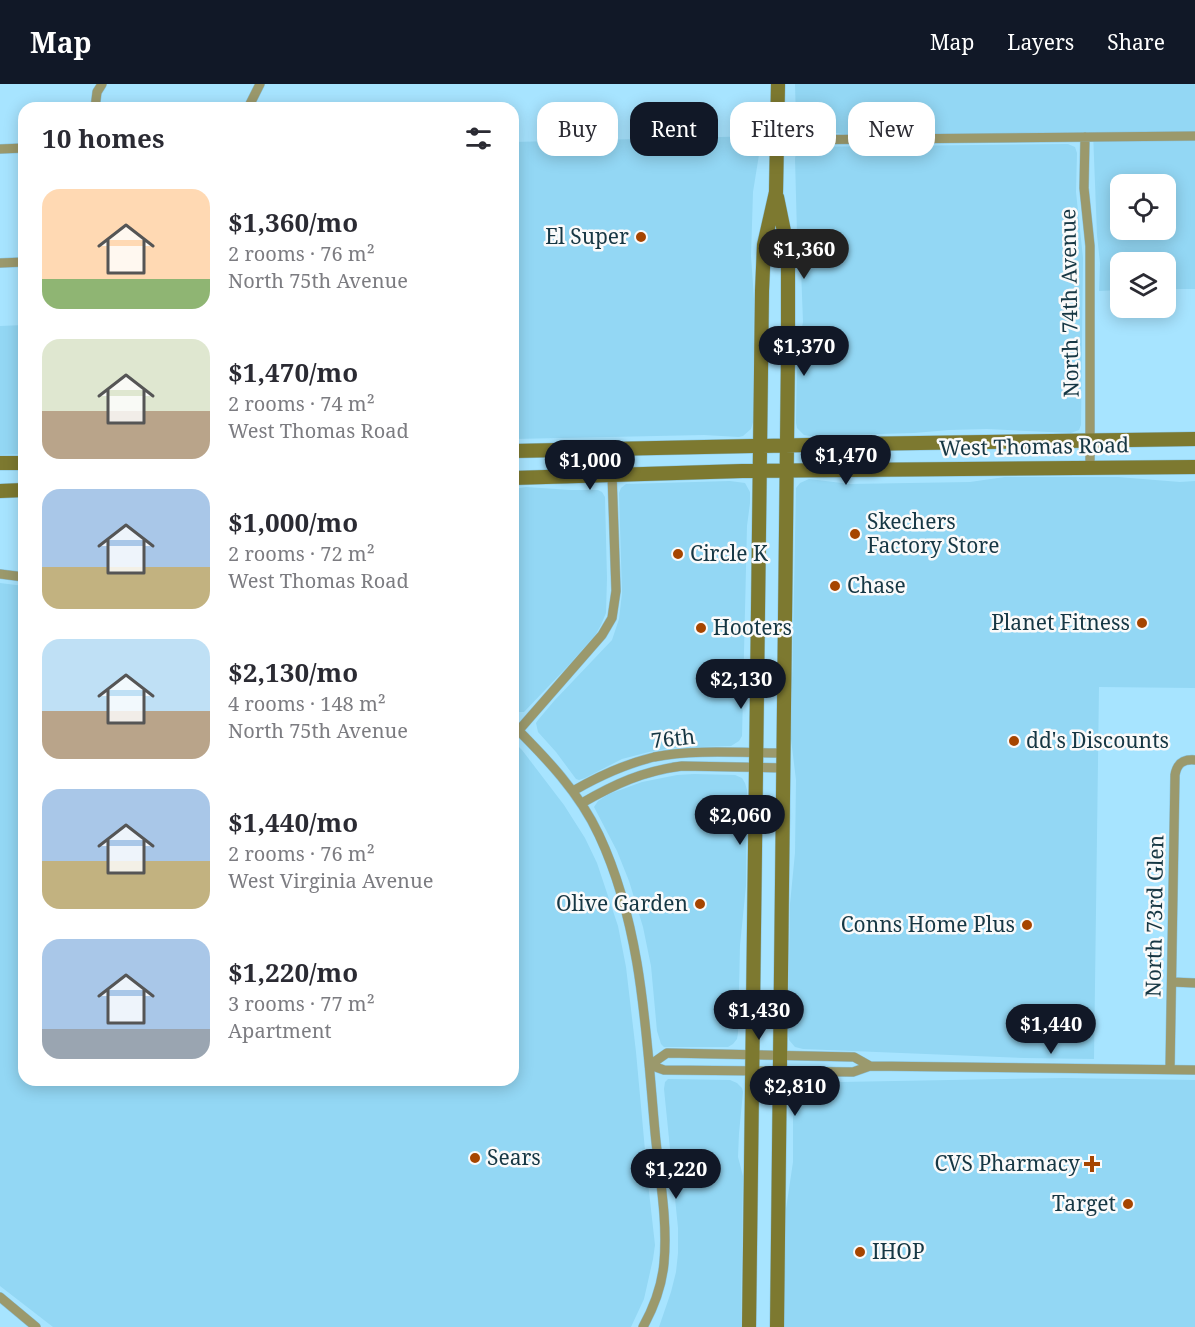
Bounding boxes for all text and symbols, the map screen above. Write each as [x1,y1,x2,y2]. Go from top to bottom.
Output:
text: Map [30,23,92,61]
text: Map [930,28,974,56]
text: Layers [1007,28,1074,56]
text: Share [1107,28,1165,56]
chip: Buy [537,102,618,156]
chip: Rent [630,102,718,156]
chip: Filters [730,102,836,156]
chip: New [848,102,935,156]
text: 10 homes [42,120,164,156]
icon: filters [462,122,495,155]
map controls [1110,174,1176,318]
button: locate [1110,174,1176,240]
text: $1,360/mo [228,204,358,240]
street label: North 74th Avenue [1053,208,1085,398]
icon: home [90,213,162,285]
place label: El Super [545,222,629,250]
pin: $1,360 [755,229,853,280]
marker: El Super [634,230,648,244]
text: $1,360 [773,235,835,262]
text: 2 rooms · 76 m² [228,240,375,267]
button: layers [1110,252,1176,318]
text: North 75th Avenue [228,267,408,294]
pin: $1,370 [755,326,853,377]
text: $1,370 [773,332,835,359]
text: $1,470/mo [228,354,358,390]
icon: home [90,363,162,435]
text: 2 rooms · 74 m² [228,390,375,417]
text: West Thomas Road [228,417,409,444]
street label: West Thomas Road [939,430,1129,462]
pin: $1,470 [797,435,895,486]
pin: $1,000 [541,440,639,491]
text: $1,470 [815,441,877,468]
text: $1,000 [559,446,621,473]
text: $1,000/mo [228,504,358,540]
place label: Skechers Factory Store [867,507,1000,559]
icon: home [90,513,162,585]
marker: Skechers Factory Store [848,527,862,541]
place label: Circle K [690,539,768,567]
text: 2 rooms · 72 m² [228,540,375,567]
marker: Circle K [671,547,685,561]
text: West Thomas Road [228,567,409,594]
place label: Chase [847,571,906,599]
marker: Chase [828,579,842,593]
place label: Planet Fitness [991,608,1130,636]
place label: Hooters [713,613,792,641]
marker: Planet Fitness [1135,616,1149,630]
marker: Hooters [694,621,708,635]
text: $2,130/mo [228,654,358,690]
pin: $2,130 [692,659,790,710]
icon: home [90,663,162,735]
text: $2,130 [710,665,772,692]
text: 4 rooms · 148 m² [228,690,386,717]
text: North 75th Avenue [228,717,408,744]
street label: 76th [649,722,696,754]
place label: dd's Discounts [1026,726,1169,754]
marker: dd's Discounts [1007,734,1021,748]
pin: $2,060 [691,795,789,846]
text: $2,060 [709,801,771,828]
text: $1,440/mo [228,804,358,840]
icon: home [90,813,162,885]
street label: North 73rd Glen [1139,835,1169,997]
text: 2 rooms · 76 m² [228,840,375,867]
text: West Virginia Avenue [228,867,433,894]
place label: Olive Garden [556,889,688,917]
marker: Olive Garden [693,897,707,911]
place label: Conns Home Plus [841,910,1015,938]
marker: Conns Home Plus [1020,918,1034,932]
text: $1,220/mo [228,954,358,990]
icon: home [90,963,162,1035]
text: 3 rooms · 77 m² [228,990,375,1017]
pin: $1,430 [710,990,808,1041]
text: $1,430 [728,996,790,1023]
pin: $1,440 [1002,1004,1100,1055]
text: $1,440 [1020,1010,1082,1037]
text: Apartment [228,1017,332,1044]
pin: $2,810 [746,1066,844,1117]
text: $2,810 [764,1072,826,1099]
place label: Sears [487,1143,541,1171]
pin: $1,220 [627,1149,725,1200]
place label: CVS Pharmacy [934,1149,1080,1177]
marker: Sears [468,1151,482,1165]
text: $1,220 [645,1155,707,1182]
marker: CVS Pharmacy [1085,1157,1099,1171]
place label: Target [1052,1189,1116,1217]
marker: Target [1121,1197,1135,1211]
place label: IHOP [872,1237,925,1265]
marker: IHOP [853,1245,867,1259]

